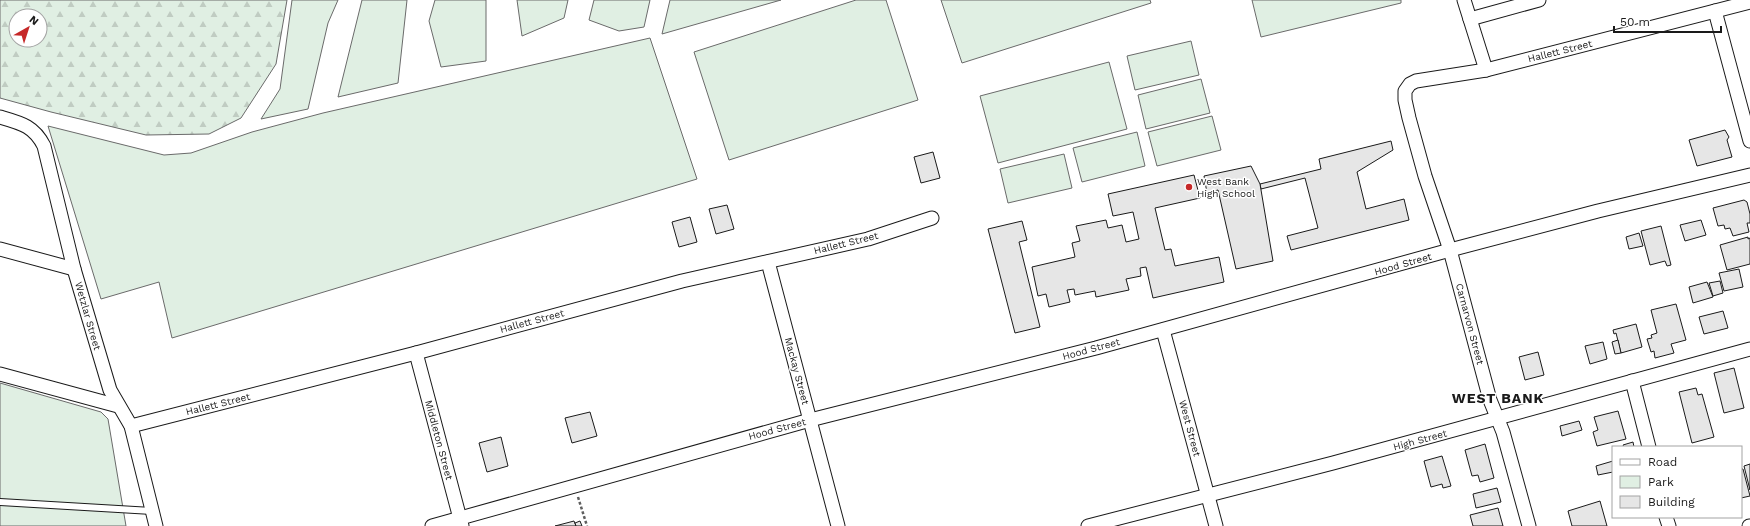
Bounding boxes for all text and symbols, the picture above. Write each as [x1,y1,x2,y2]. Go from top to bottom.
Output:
north arrow [8,8,48,48]
scale bar [1614,8,1721,34]
text: N [27,13,41,28]
text: 50 m [1620,15,1650,29]
street label: Hallett Street [1527,37,1594,64]
place label: West Bank High School [1197,176,1255,199]
marker: West Bank High School [1184,182,1194,192]
street label: Hallett Street [813,229,880,256]
street label: Hood Street [1373,250,1434,277]
street label: Wetzlar Street [73,281,103,352]
street label: Carnarvon Street [1454,282,1486,366]
street label: Hallett Street [499,307,566,335]
street label: Mackay Street [783,336,811,407]
street label: Hood Street [1061,336,1122,362]
street label: Hallett Street [185,390,252,417]
district label: WEST BANK [1452,390,1544,406]
street label: Middleton Street [423,399,455,482]
street label: West Street [1177,399,1203,458]
street label: Hood Street [747,416,808,442]
street label: High Street [1392,427,1449,452]
legend [1612,446,1742,518]
text: Road [1648,455,1677,469]
text: Park [1648,475,1674,489]
text: Building [1648,495,1695,509]

